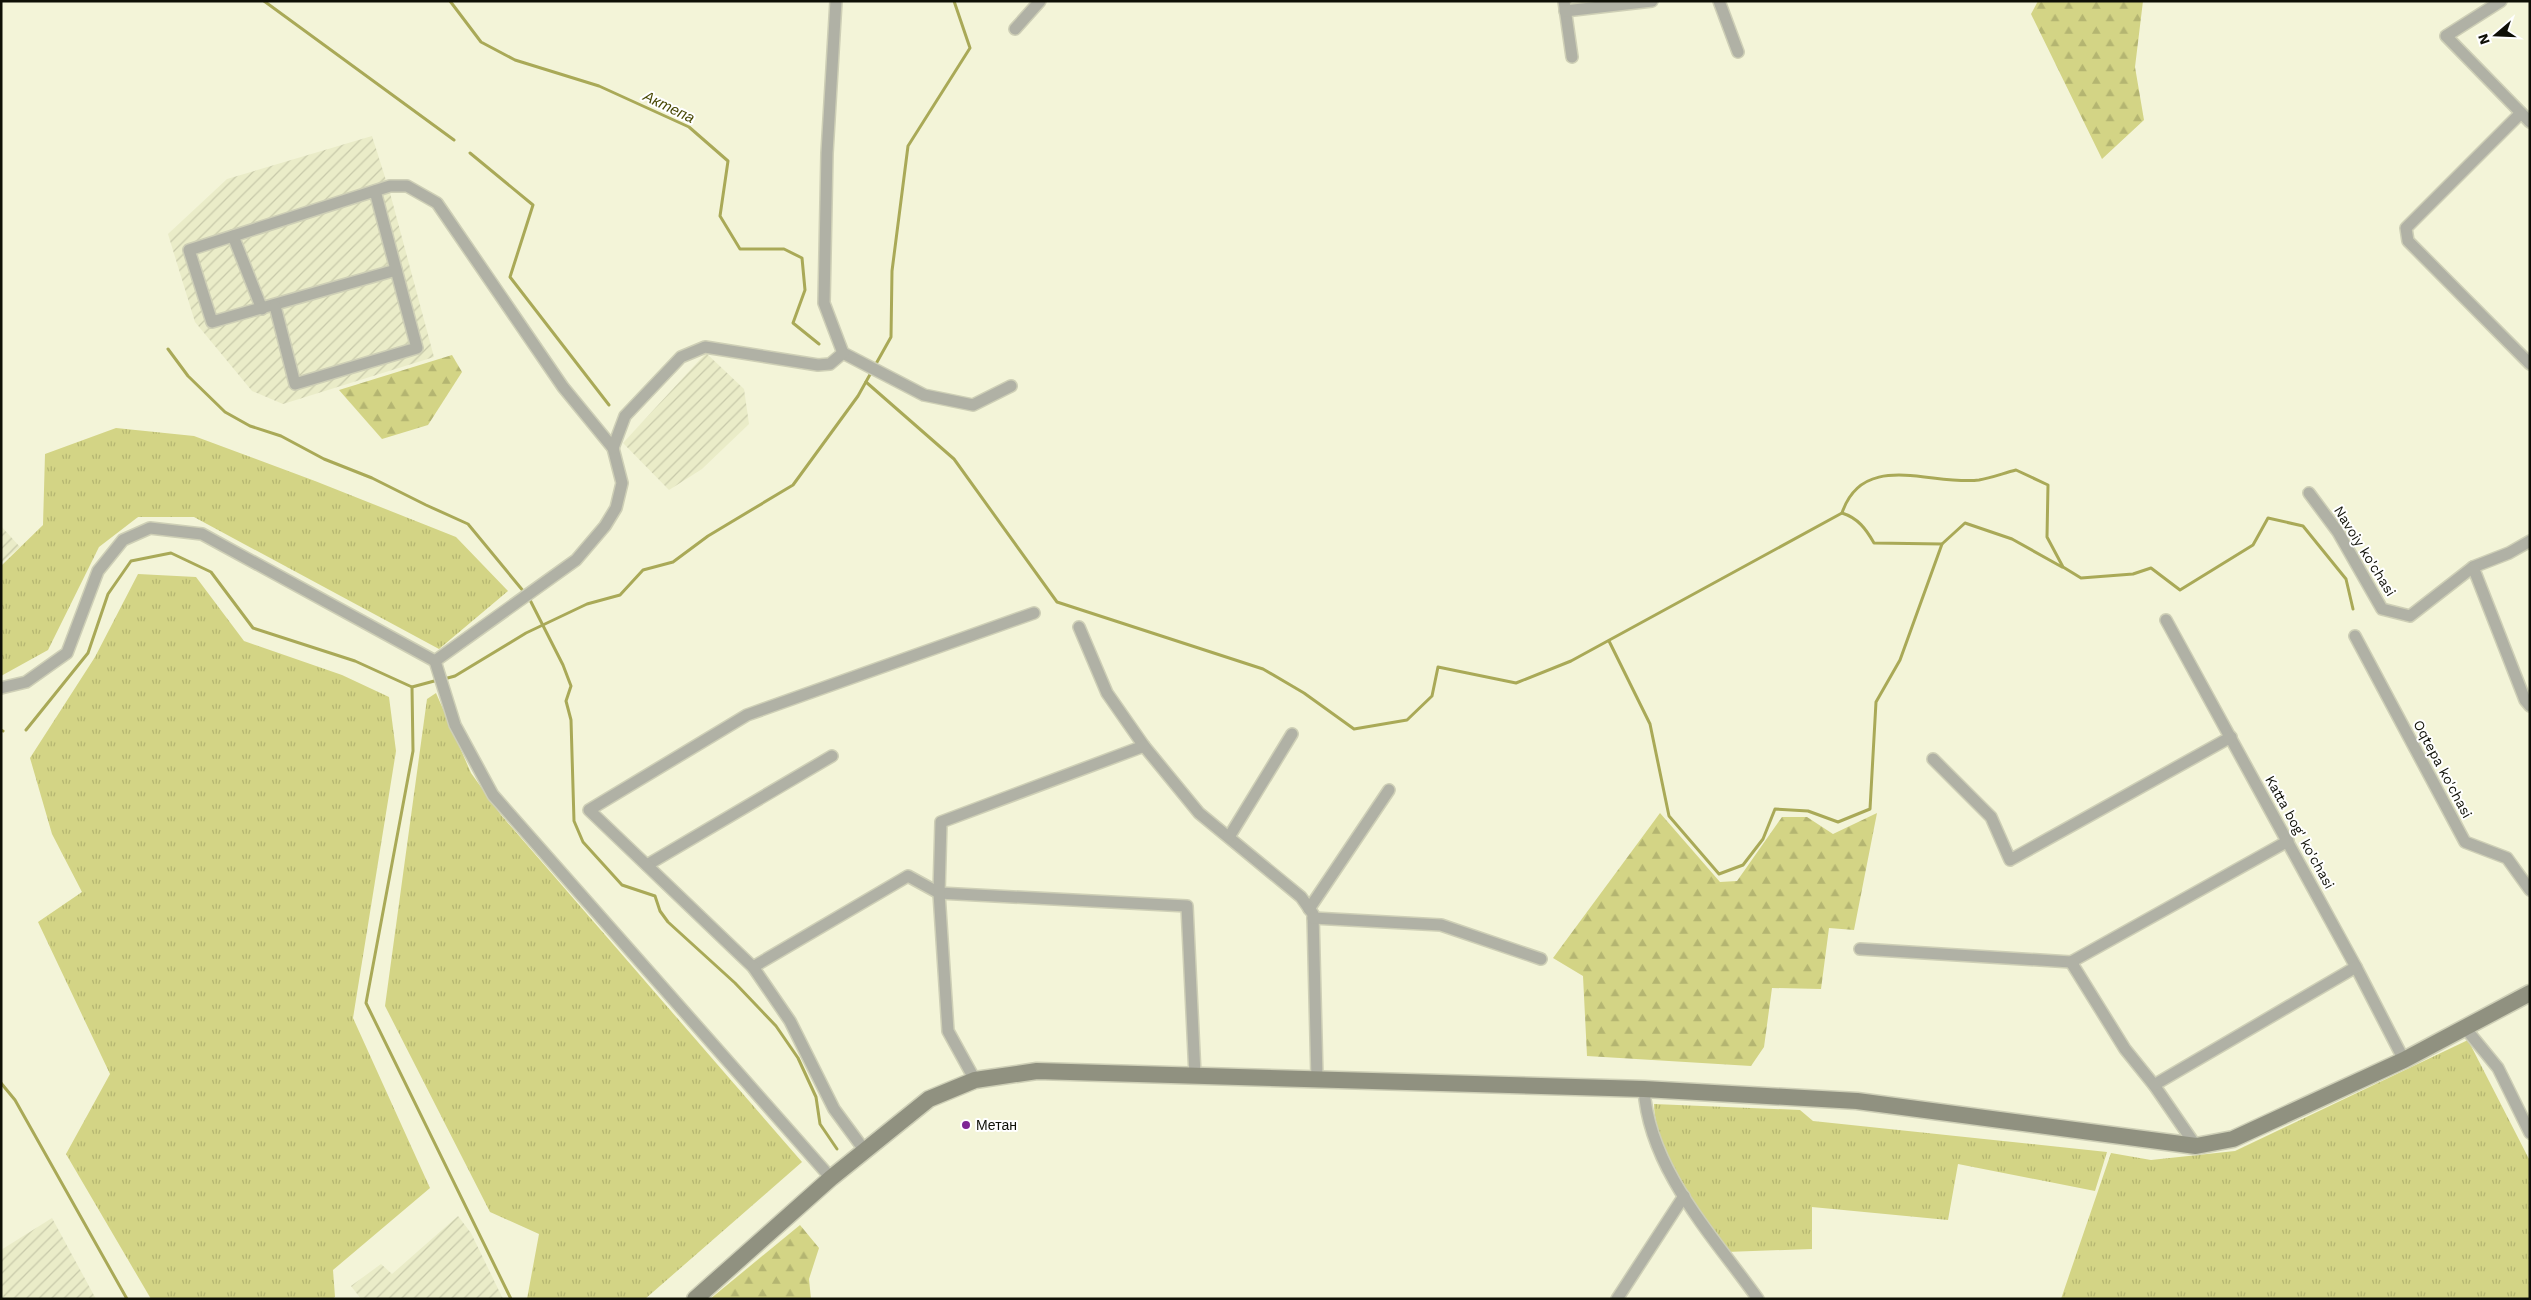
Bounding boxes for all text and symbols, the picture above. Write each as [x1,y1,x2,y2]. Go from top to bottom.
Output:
north arrow [2471,10,2521,60]
text: N [2474,32,2493,47]
water label: Актепа [640,86,698,127]
street label: Navoiy ko'chasi [2331,503,2399,599]
street label: Oqtepa ko'chasi [2410,717,2476,821]
street label: Katta bog' ko'chasi [2262,773,2338,891]
place label: Метан [976,1117,1017,1133]
marker: Метан [960,1119,972,1131]

